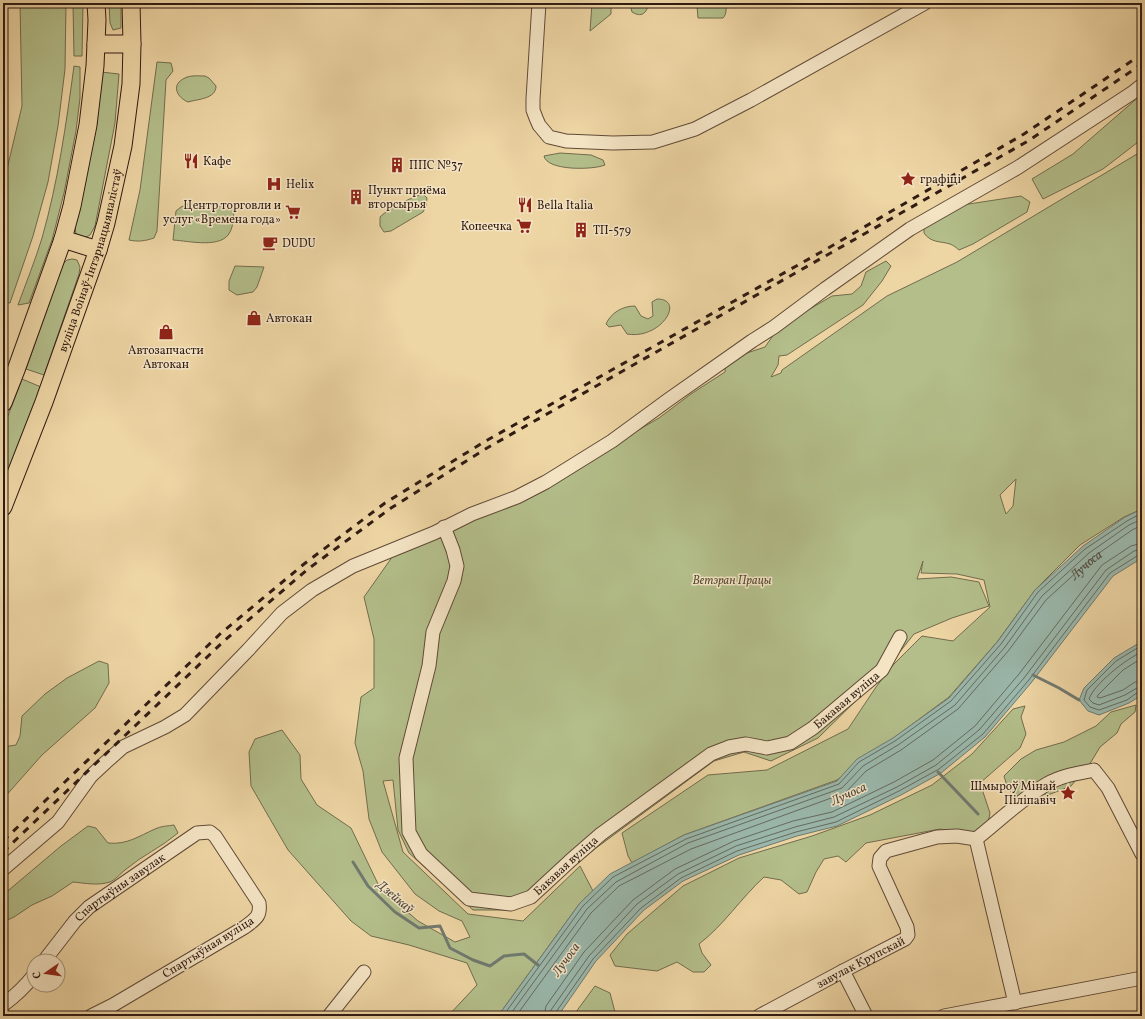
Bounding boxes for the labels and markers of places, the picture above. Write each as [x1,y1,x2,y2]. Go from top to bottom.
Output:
restaurant icon: Кафе [182,152,200,170]
place label: Кафе [203,154,232,170]
building icon: ППС №37 [388,156,406,174]
place label: ППС №37 [409,158,463,174]
place icon: графіці [899,170,917,188]
place label: графіці [920,172,962,188]
hospital icon: Helix [265,175,283,193]
place label: Helix [286,177,314,193]
place label: Пункт приёма вторсырья [368,183,446,213]
building icon: Пункт приёма вторсырья [347,188,365,206]
restaurant icon: Bella Italia [516,196,534,214]
place label: Центр торговли и услуг «Времена года» [163,198,281,228]
place label: Bella Italia [537,198,593,214]
supermarket icon: Центр торговли и услуг «Времена года» [284,203,302,221]
supermarket icon: Копеечка [515,217,533,235]
place label: Копеечка [461,219,512,235]
building icon: ТП-579 [572,221,590,239]
place label: ТП-579 [593,223,631,239]
cafe icon: DUDU [261,234,279,252]
place label: DUDU [282,236,316,252]
shop icon: Автокан [245,309,263,327]
place label: Автокан [266,311,312,327]
shop icon: Автозапчасти Автокан [157,323,175,341]
place label: Автозапчасти Автокан [128,343,204,373]
place label: Шмыроў Мінай Піліпавіч [970,779,1056,809]
place icon: Шмыроў Мінай Піліпавіч [1059,784,1077,802]

